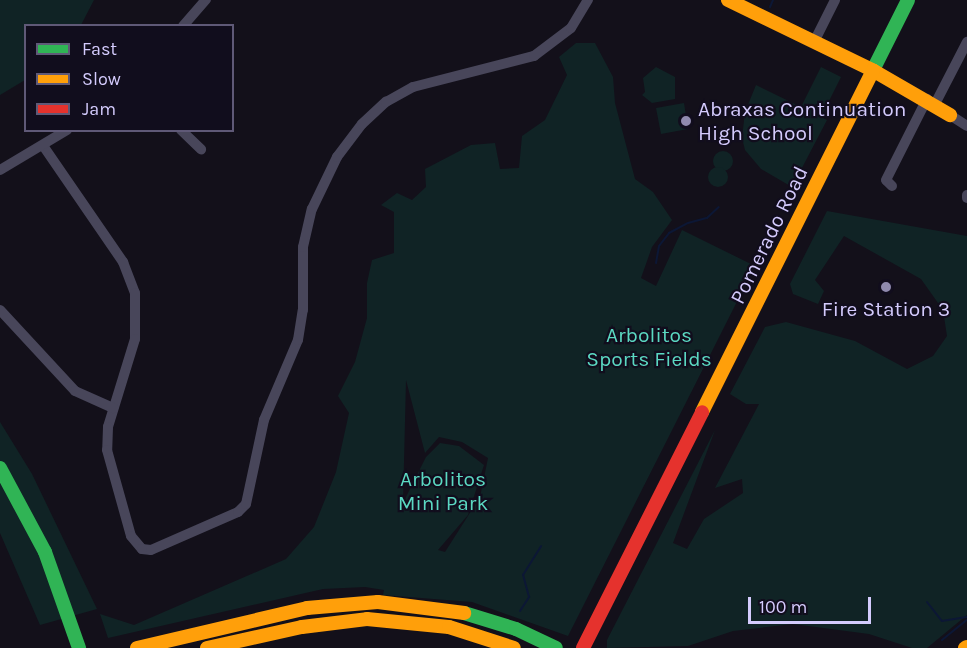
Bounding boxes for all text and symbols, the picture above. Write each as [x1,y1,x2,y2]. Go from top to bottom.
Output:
legend [24,24,234,132]
text: Fast [82,38,117,60]
text: Slow [82,68,121,90]
place label: Abraxas Continuation High School [698,96,906,146]
text: Jam [82,98,116,120]
marker: Abraxas Continuation High School [679,114,693,128]
street label: Pomerado Road [725,162,813,308]
marker: Fire Station 3 [879,280,893,294]
place label: Fire Station 3 [822,296,950,322]
park label: Arbolitos Sports Fields [586,322,712,372]
park label: Arbolitos Mini Park [398,466,488,516]
scale bar [751,585,874,623]
text: 100 m [759,596,807,618]

